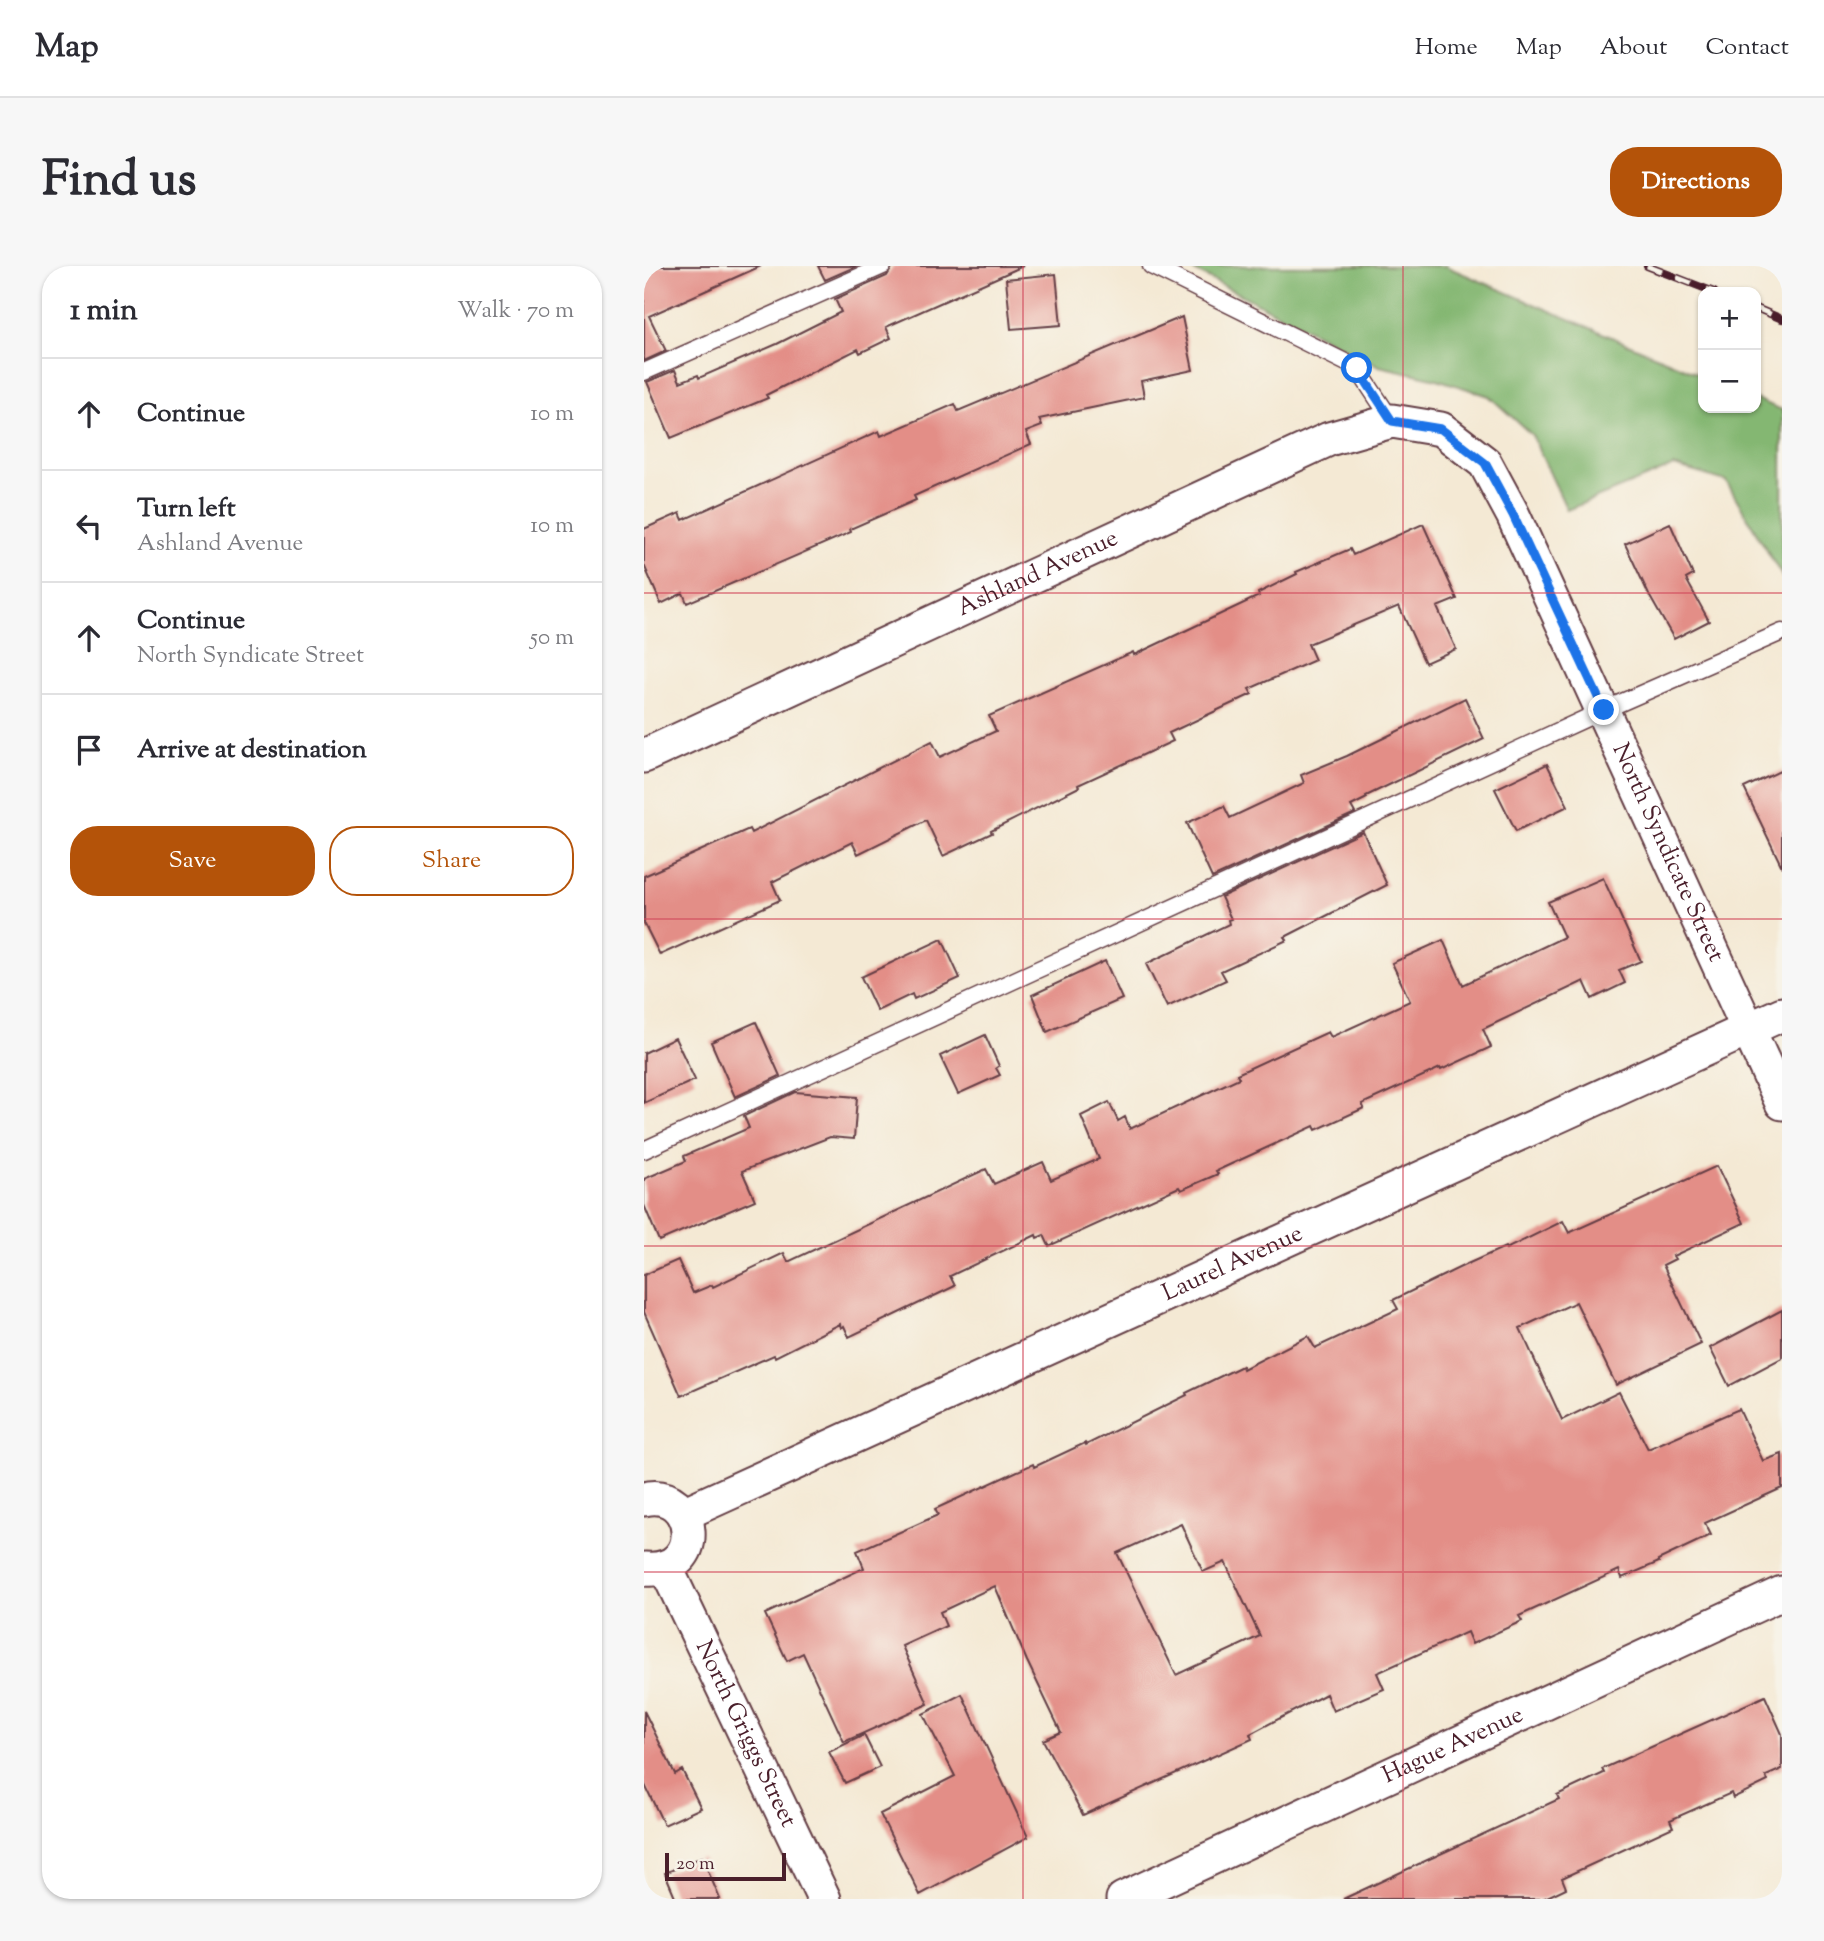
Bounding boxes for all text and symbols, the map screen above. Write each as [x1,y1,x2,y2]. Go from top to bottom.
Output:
text: Map [35,24,99,72]
text: Home [1415,31,1478,65]
text: Map [1516,31,1562,65]
text: About [1600,31,1667,65]
text: Contact [1705,31,1789,65]
text: Find us [42,147,196,217]
button: Directions [1610,147,1782,217]
map controls [1698,287,1761,413]
button: + [1698,287,1761,350]
text: 1 min [70,290,138,333]
text: Walk · 70 m [457,295,574,328]
button: − [1698,350,1761,413]
route start [1341,352,1372,383]
icon: ahead [70,395,108,433]
text: Continue [137,396,245,433]
text: 10 m [530,398,574,431]
text: Turn left [137,491,236,528]
icon: left [70,507,108,545]
text: 10 m [530,510,574,543]
street label: Ashland Avenue [952,522,1124,626]
text: Ashland Avenue [137,528,303,561]
text: Continue [137,603,245,640]
icon: ahead [70,619,108,657]
text: 50 m [530,622,574,655]
text: North Syndicate Street [137,640,364,673]
route end [1588,694,1619,725]
icon: arrive [70,731,108,769]
text: Arrive at destination [137,732,367,769]
street label: North Syndicate Street [1603,738,1732,968]
button: Save [70,826,315,896]
button: Share [329,826,574,896]
street label: Laurel Avenue [1157,1217,1309,1311]
street label: North Griggs Street [686,1635,804,1833]
street label: Hague Avenue [1377,1698,1529,1793]
scale bar [665,1850,786,1882]
text: 20 m [676,1851,715,1878]

